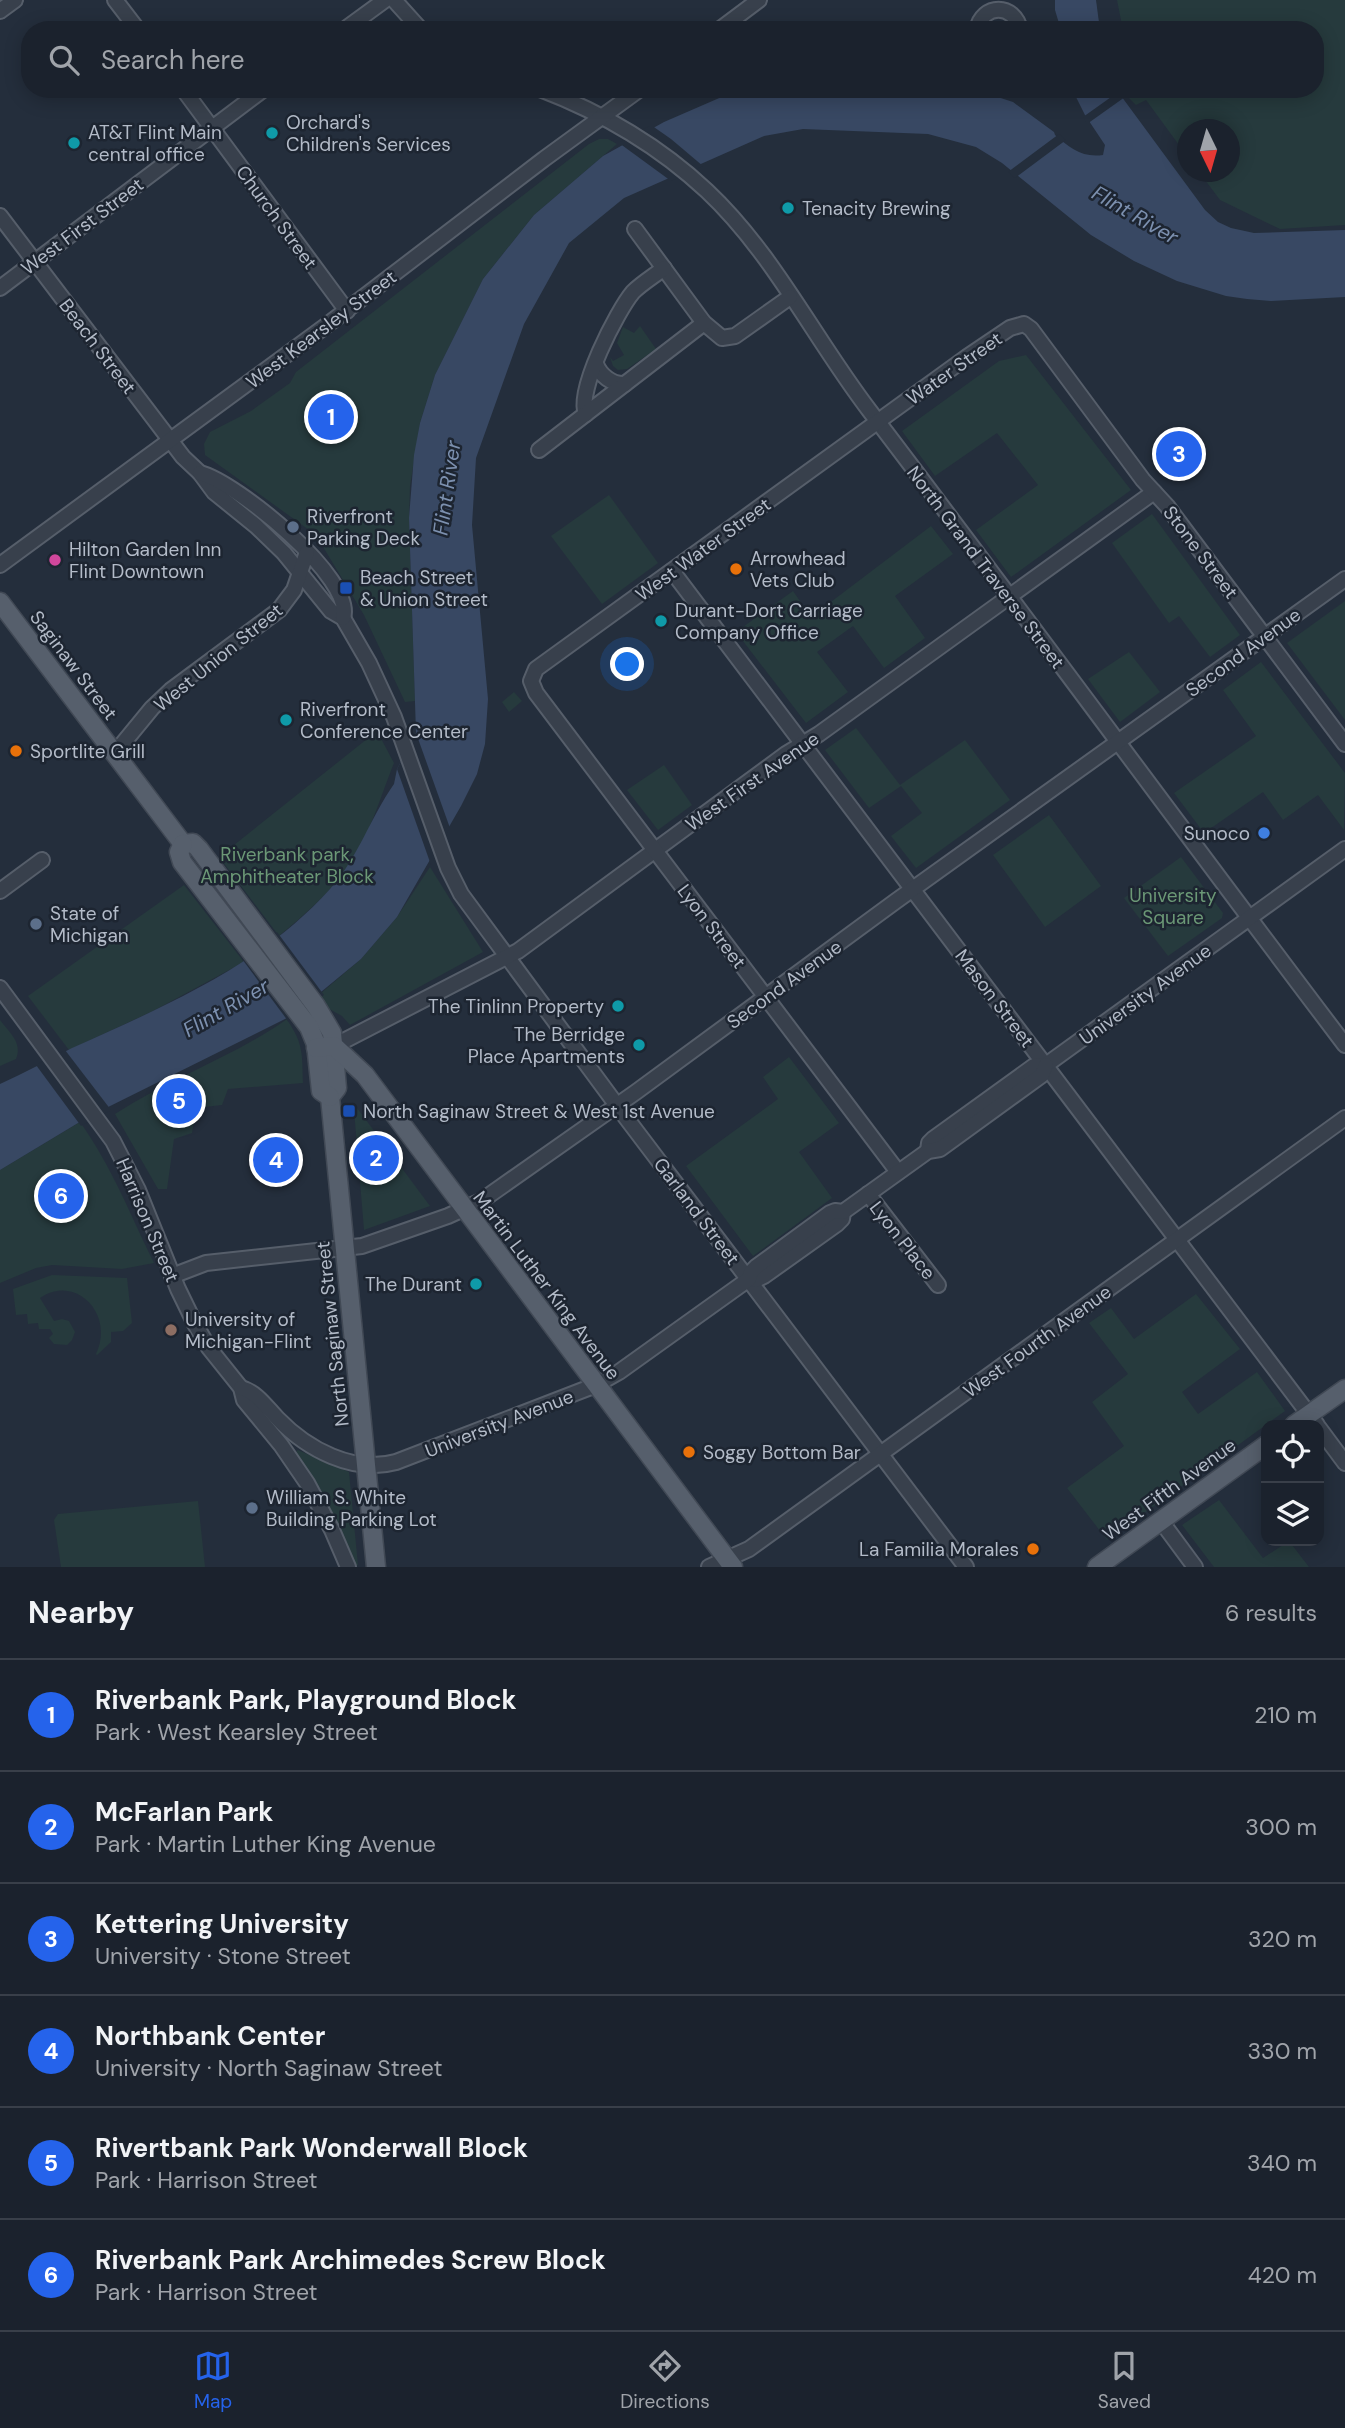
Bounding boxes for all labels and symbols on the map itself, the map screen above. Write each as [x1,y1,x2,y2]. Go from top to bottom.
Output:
place label: Orchard's Children's Services [286,110,451,157]
north arrow [1177,119,1240,182]
place label: AT&T Flint Main central office [88,120,222,167]
marker: Orchard's Children's Services [264,125,280,141]
marker: AT&T Flint Main central office [66,135,82,151]
street label: Church Street [230,160,323,274]
street label: West First Street [16,172,149,281]
water label: Flint River [1087,179,1184,252]
place label: Tenacity Brewing [802,196,951,221]
marker: Tenacity Brewing [780,200,796,216]
street label: West Kearsley Street [241,265,402,394]
street label: Beach Street [54,294,142,399]
street label: Water Street [901,326,1007,411]
pin: 1 [308,391,354,443]
pin: 3 [1156,428,1202,480]
water label: Flint River [427,438,468,537]
street label: North Grand Traverse Street [901,461,1070,674]
street label: West Water Street [631,492,776,607]
street label: Stone Street [1157,501,1244,604]
place label: Riverfront Parking Deck [307,504,420,551]
marker: Riverfront Parking Deck [285,519,301,535]
place label: Hilton Garden Inn Flint Downtown [69,537,221,584]
place label: Arrowhead Vets Club [750,546,846,593]
marker: Hilton Garden Inn Flint Downtown [47,552,63,568]
marker: Arrowhead Vets Club [728,561,744,577]
place label: Beach Street & Union Street [360,565,488,612]
marker: Beach Street & Union Street [338,580,354,596]
street label: West Union Street [149,598,288,717]
place label: Durant-Dort Carriage Company Office [675,598,863,645]
street label: Second Avenue [1181,602,1306,703]
street label: Saginaw Street [24,605,123,725]
marker: Durant-Dort Carriage Company Office [653,613,669,629]
your location [610,647,644,681]
place label: Riverfront Conference Center [300,697,468,744]
marker: Riverfront Conference Center [278,712,294,728]
street label: West First Avenue [680,726,824,837]
place label: Sportlite Grill [30,739,145,764]
marker: Sportlite Grill [8,743,24,759]
place label: Sunoco [1184,821,1250,846]
marker: Sunoco [1256,825,1272,841]
park label: Riverbank park, Amphitheater Block [200,842,374,889]
street label: Lyon Street [672,879,752,974]
park label: University Square [1129,883,1217,930]
place label: State of Michigan [50,901,129,948]
marker: State of Michigan [28,916,44,932]
street label: Second Avenue [722,934,847,1035]
street label: University Avenue [1074,938,1216,1051]
street label: Mason Street [949,944,1040,1053]
water label: Flint River [178,971,275,1044]
place label: The Tinlinn Property [428,994,604,1019]
marker: The Tinlinn Property [610,998,626,1014]
place label: The Berridge Place Apartments [468,1022,625,1069]
marker: The Berridge Place Apartments [631,1037,647,1053]
pin: 5 [156,1075,202,1127]
place label: North Saginaw Street & West 1st Avenue [363,1099,715,1124]
marker: North Saginaw Street & West 1st Avenue [341,1103,357,1119]
pin: 2 [353,1132,399,1184]
pin: 4 [253,1134,299,1186]
street label: Garland Street [648,1153,745,1270]
street label: Harrison Street [110,1154,185,1286]
pin: 6 [38,1170,84,1222]
street label: Martin Luther King Avenue [467,1186,626,1385]
street label: Lyon Place [864,1196,941,1285]
street label: North Saginaw Street [310,1240,355,1428]
place label: The Durant [365,1272,462,1297]
marker: The Durant [468,1276,484,1292]
street label: West Fourth Avenue [958,1279,1116,1403]
place label: University of Michigan-Flint [185,1307,311,1354]
marker: University of Michigan-Flint [163,1322,179,1338]
street label: University Avenue [421,1384,577,1463]
street label: West Fifth Avenue [1098,1433,1241,1546]
place label: Soggy Bottom Bar [703,1440,861,1465]
marker: Soggy Bottom Bar [681,1444,697,1460]
place label: William S. White Building Parking Lot [266,1485,437,1532]
marker: William S. White Building Parking Lot [244,1500,260,1516]
place label: La Familia Morales [859,1537,1019,1562]
marker: La Familia Morales [1025,1541,1041,1557]

